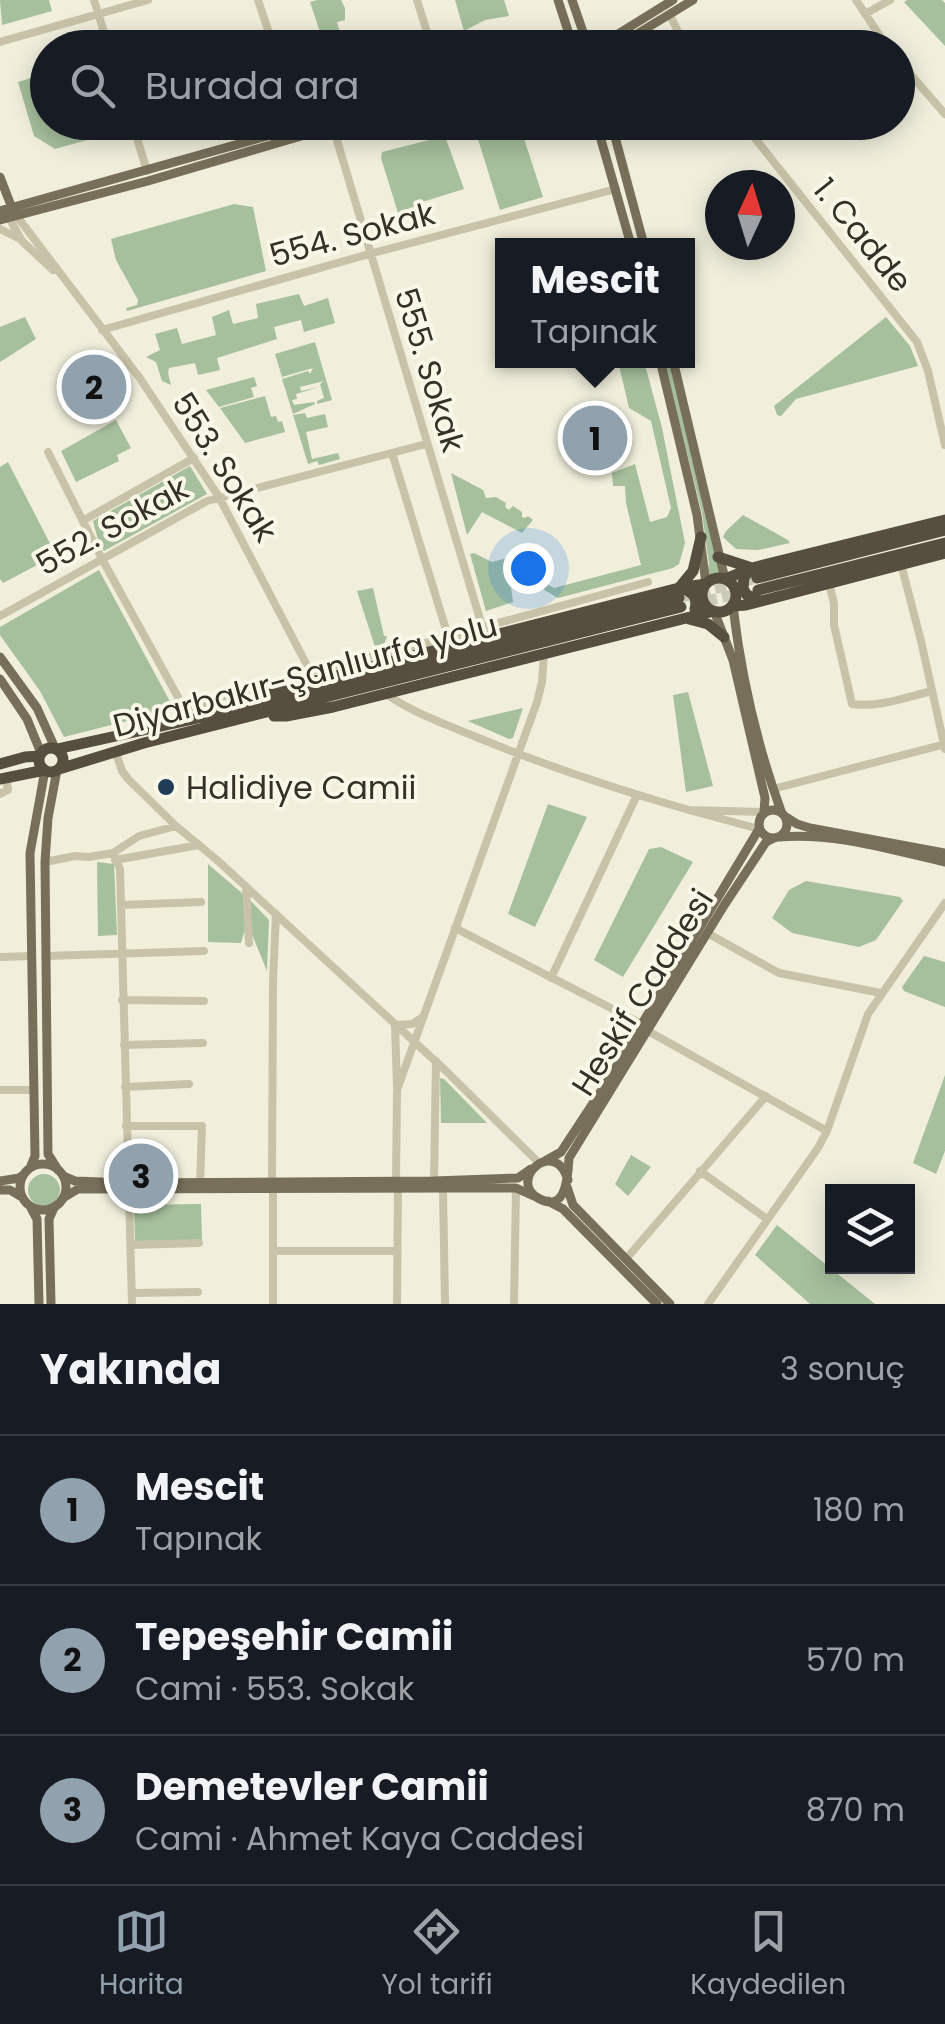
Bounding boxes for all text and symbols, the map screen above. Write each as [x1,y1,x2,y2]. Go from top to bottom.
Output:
search box [30,30,915,140]
icon: search [65,58,120,113]
text: Burada ara [145,59,360,112]
street label: 1. Cadde [803,168,923,302]
north arrow [705,170,795,260]
street label: 554. Sokak [264,190,440,278]
popup [495,238,695,368]
text: Mescit [530,253,660,306]
street label: 555. Sokak [384,282,476,458]
text: Tapınak [530,309,657,354]
pin: 2 [62,350,126,424]
street label: 553. Sokak [161,384,289,551]
pin: 1 [562,400,628,476]
street label: 552. Sokak [28,465,197,586]
your location [503,543,554,594]
street label: Diyarbakır-Şanlıurfa yolu [108,602,502,748]
place label: Halidiye Camii [186,765,416,810]
marker: Halidiye Camii [155,776,177,798]
street label: Heskif Caddesi [560,880,724,1104]
pin: 3 [108,1138,174,1214]
map controls [825,1184,915,1274]
button: layers [825,1184,915,1274]
text: Yakında [40,1340,221,1399]
text: 3 sonuç [780,1346,905,1391]
text: Mescit [135,1460,264,1513]
text: 1 [66,1487,79,1532]
text: 180 m [813,1487,905,1532]
text: Tapınak [135,1516,262,1561]
text: Tepeşehir Camii [135,1610,453,1663]
text: 2 [63,1637,82,1682]
text: 570 m [806,1637,905,1682]
text: Cami · 553. Sokak [135,1666,414,1711]
text: Demetevler Camii [135,1760,489,1813]
text: 3 [63,1787,82,1832]
text: 870 m [806,1787,905,1832]
text: Cami · Ahmet Kaya Caddesi [135,1816,584,1861]
tab: Harita [99,1904,184,2006]
tab: Yol tarifi [381,1904,493,2006]
tab: Kaydedilen [690,1904,846,2006]

